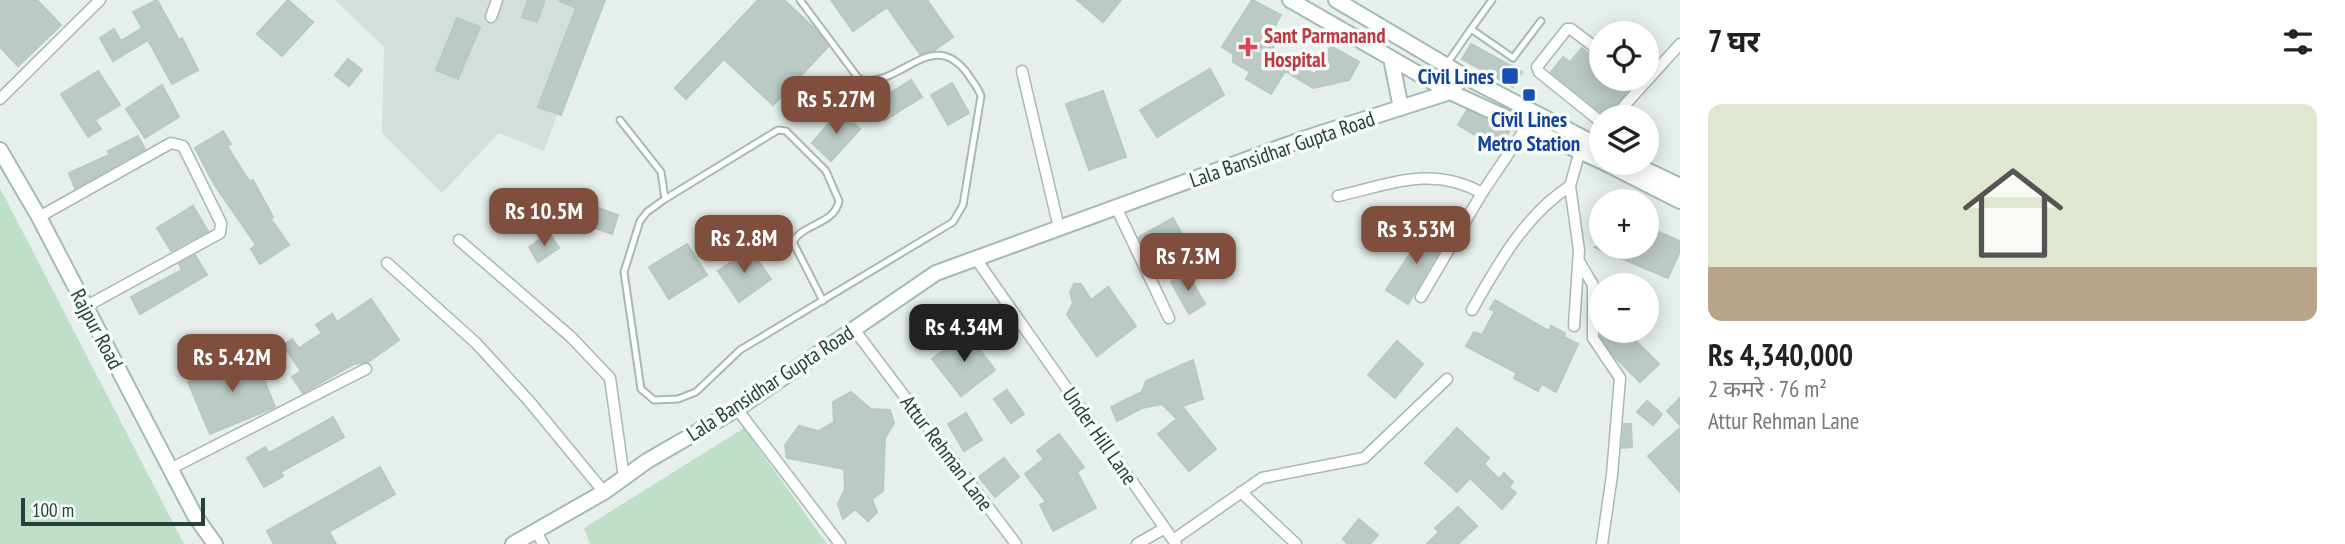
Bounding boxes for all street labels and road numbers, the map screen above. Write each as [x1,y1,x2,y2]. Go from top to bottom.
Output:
street label: Lala Bansidhar Gupta Road [1186,105,1378,193]
street label: Rajpur Road [65,284,129,374]
street label: Lala Bansidhar Gupta Road [681,319,859,447]
street label: Under Hill Lane [1057,382,1143,490]
street label: Attur Rehman Lane [895,390,999,516]

